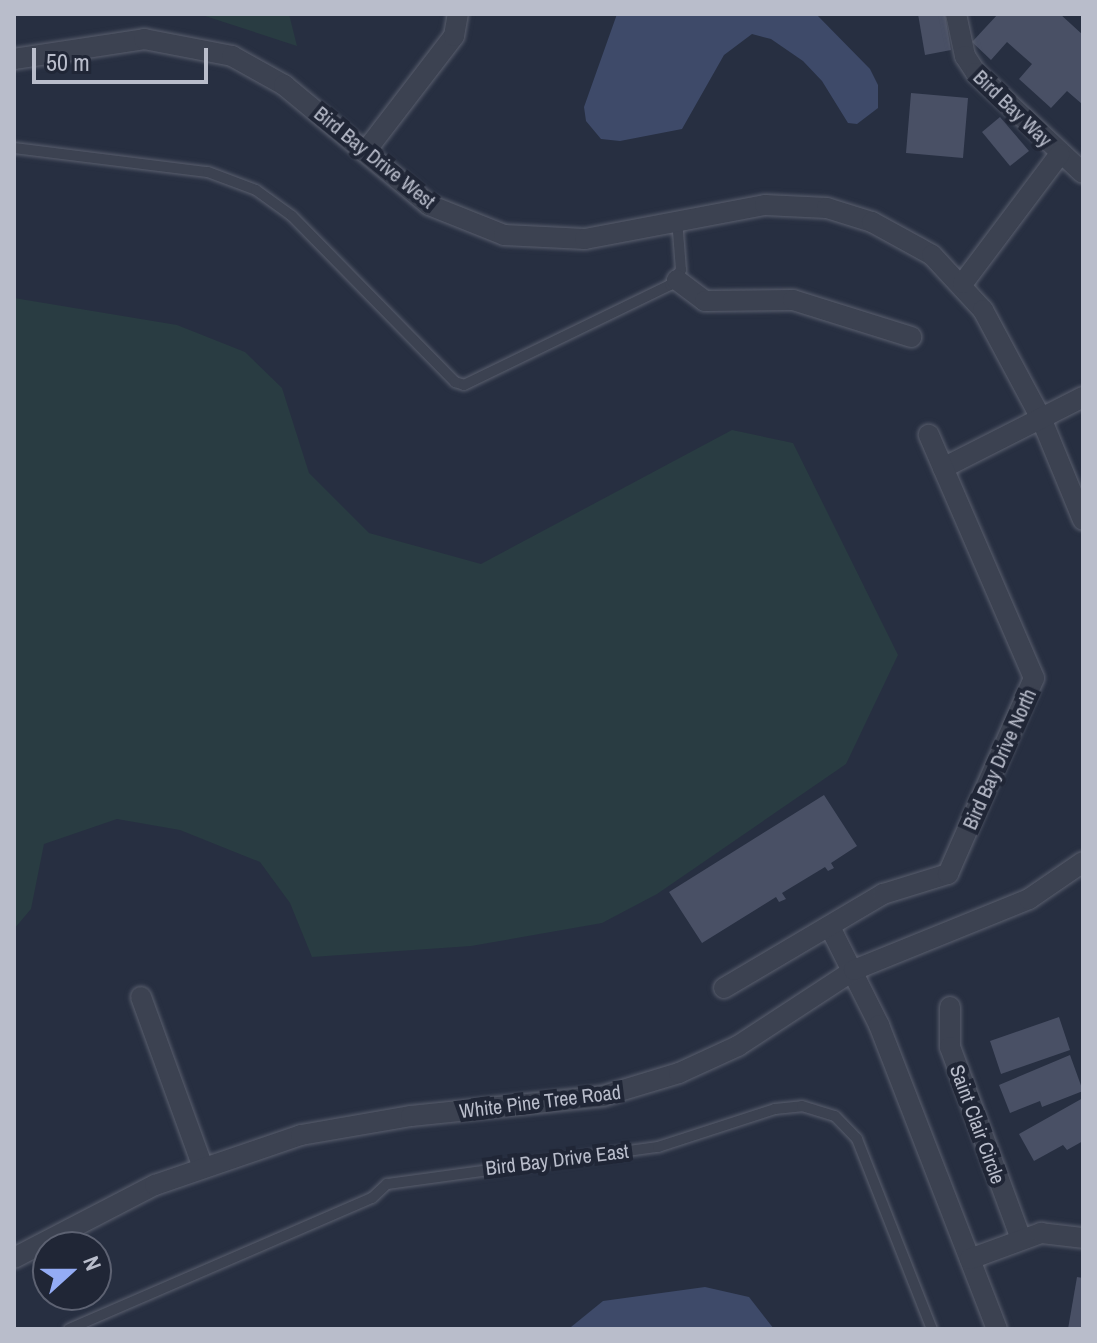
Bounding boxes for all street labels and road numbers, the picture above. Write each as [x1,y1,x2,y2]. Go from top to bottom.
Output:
street label: Bird Bay Way [969,65,1057,151]
street label: Bird Bay Drive West [310,101,440,213]
street label: Bird Bay Drive North [957,685,1041,833]
street label: Saint Clair Circle [945,1061,1011,1187]
street label: White Pine Tree Road [458,1079,622,1123]
street label: Bird Bay Drive East [484,1138,630,1180]

